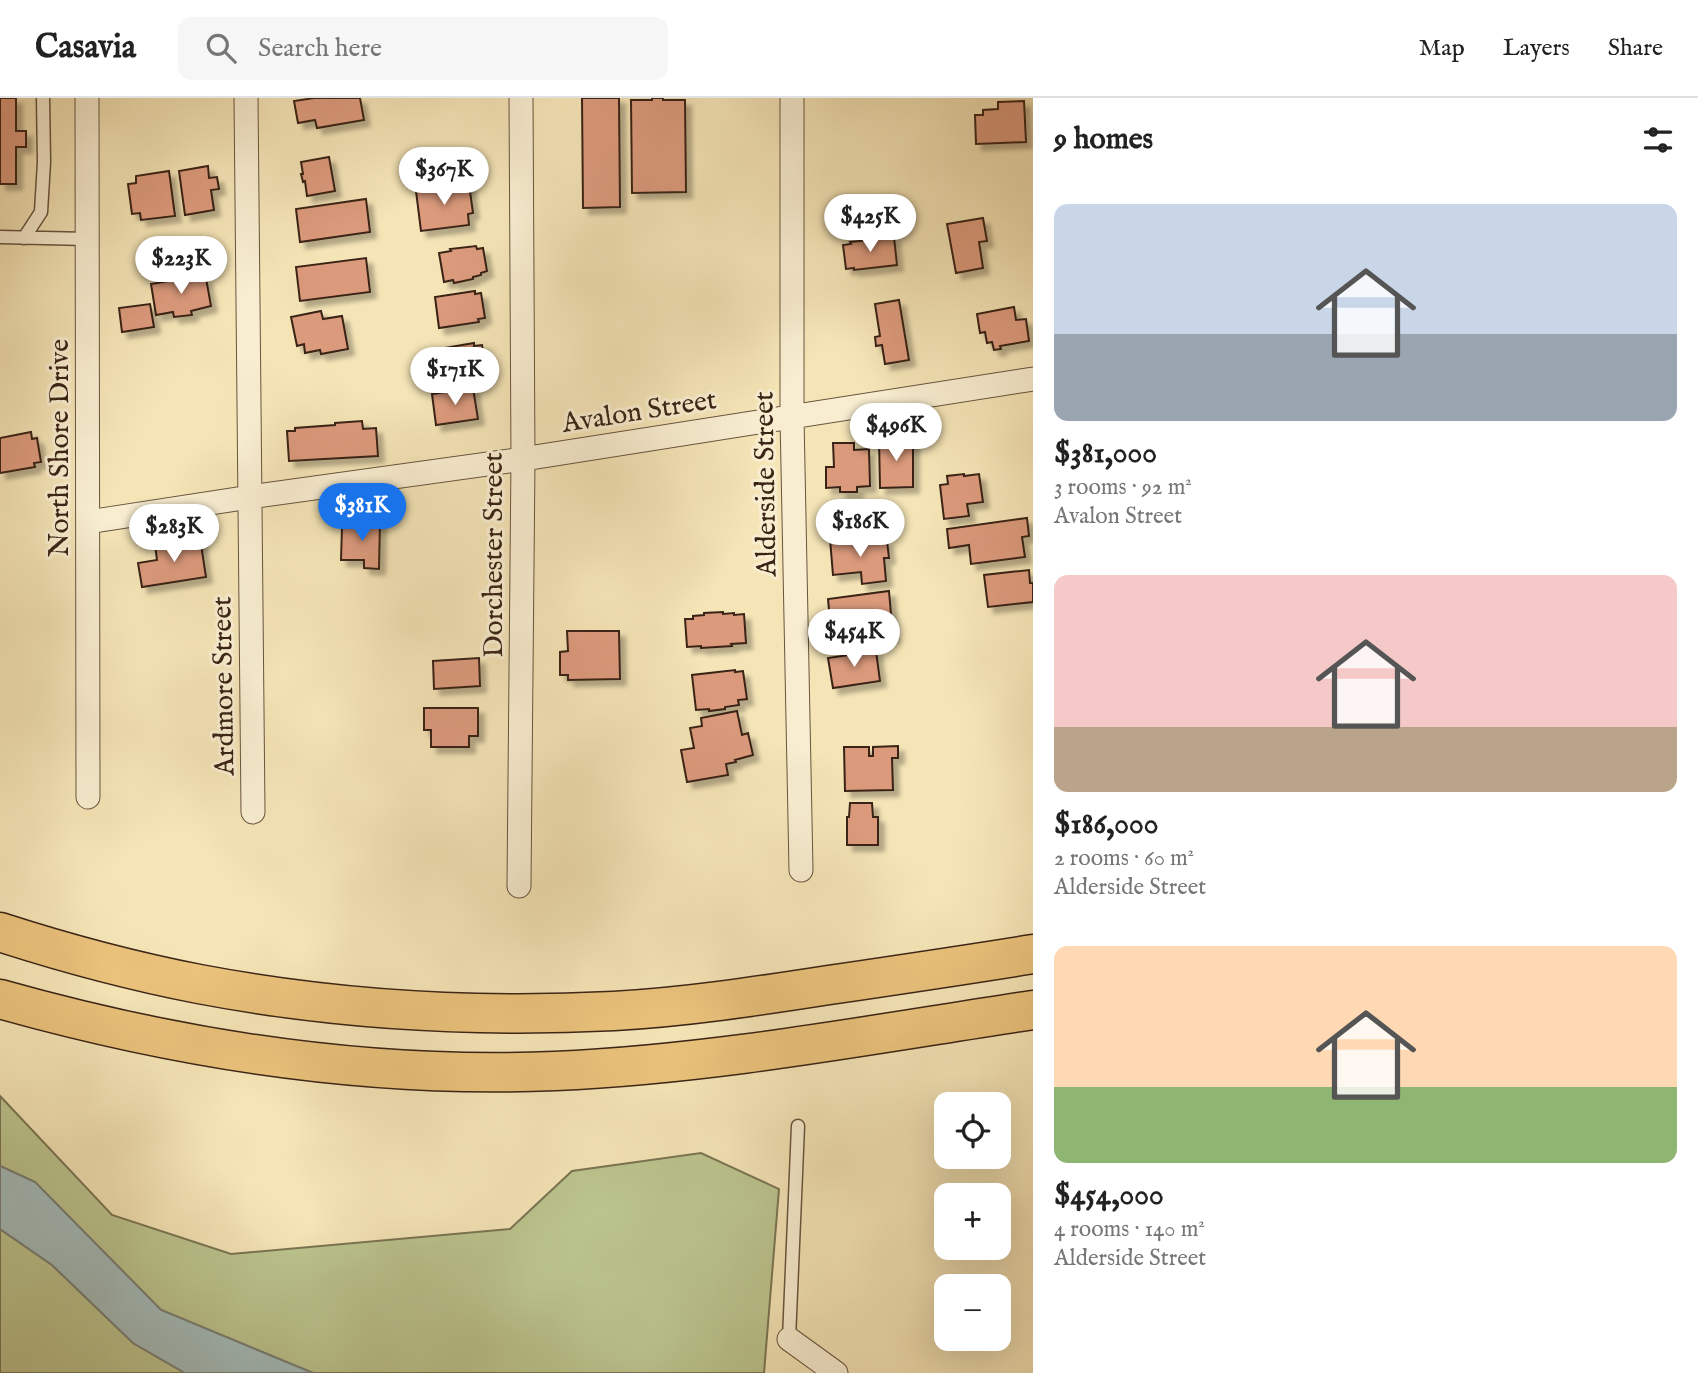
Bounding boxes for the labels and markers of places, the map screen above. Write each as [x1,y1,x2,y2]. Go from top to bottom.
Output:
pin: $367K [395,148,493,207]
pin: $425K [821,194,919,254]
pin: $223K [132,236,230,296]
pin: $171K [406,348,504,407]
pin: $496K [847,404,945,463]
pin: $381K [313,484,411,543]
pin: $186K [811,500,909,559]
pin: $283K [125,504,223,564]
pin: $454K [805,610,903,669]

